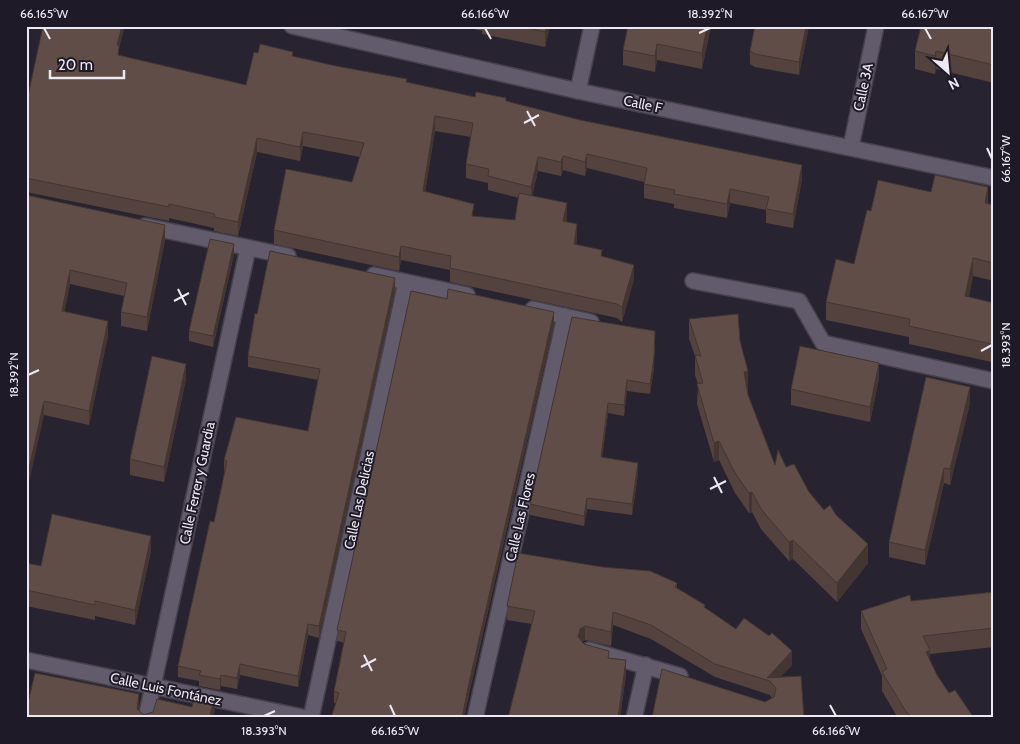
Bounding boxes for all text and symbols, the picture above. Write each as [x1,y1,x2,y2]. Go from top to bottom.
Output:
text: 66.165°W [20,6,69,21]
text: 66.166°W [461,6,510,21]
text: 18.392°N [687,6,733,21]
text: 66.167°W [901,6,949,21]
scale bar [50,48,124,80]
north arrow [922,48,972,98]
text: 20 m [58,56,93,74]
street label: Calle 3A [849,61,877,113]
text: N [945,73,962,94]
street label: Calle F [622,91,665,117]
text: 66.167°W [998,135,1013,183]
text: 18.393°N [998,322,1013,368]
text: 18.392°N [6,352,21,398]
street label: Calle Ferrer y Guardia [175,420,219,546]
street label: Calle Las Delicias [340,449,378,551]
street label: Calle Las Flores [501,471,539,563]
street label: Calle Luis Fontánez [109,668,224,710]
text: 18.393°N [241,723,287,738]
text: 66.165°W [371,723,420,738]
text: 66.166°W [812,723,861,738]

